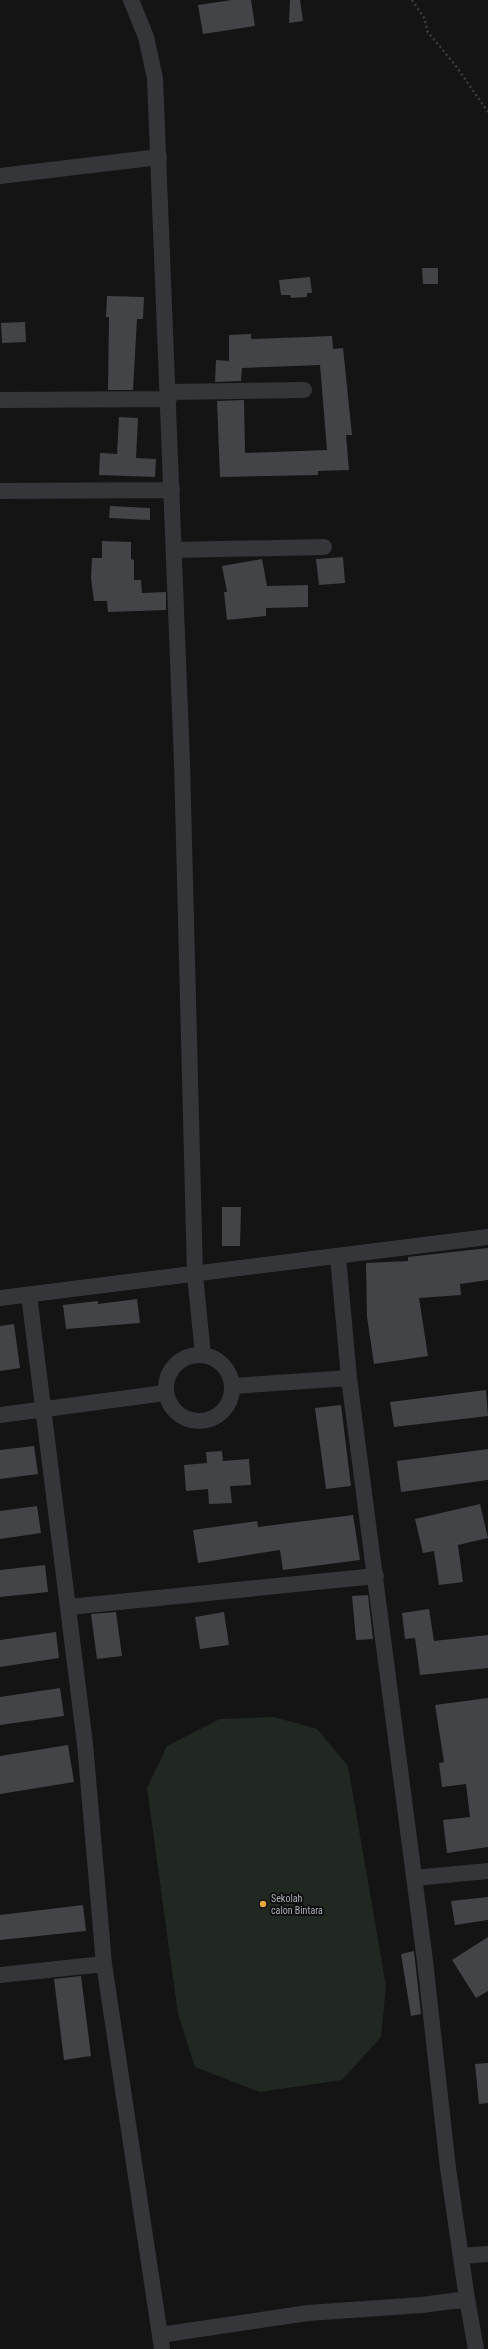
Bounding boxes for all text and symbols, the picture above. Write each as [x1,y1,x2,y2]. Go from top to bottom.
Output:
place label: Sekolah calon Bintara [271,1893,323,1916]
marker: Sekolah calon Bintara [258,1899,268,1909]

